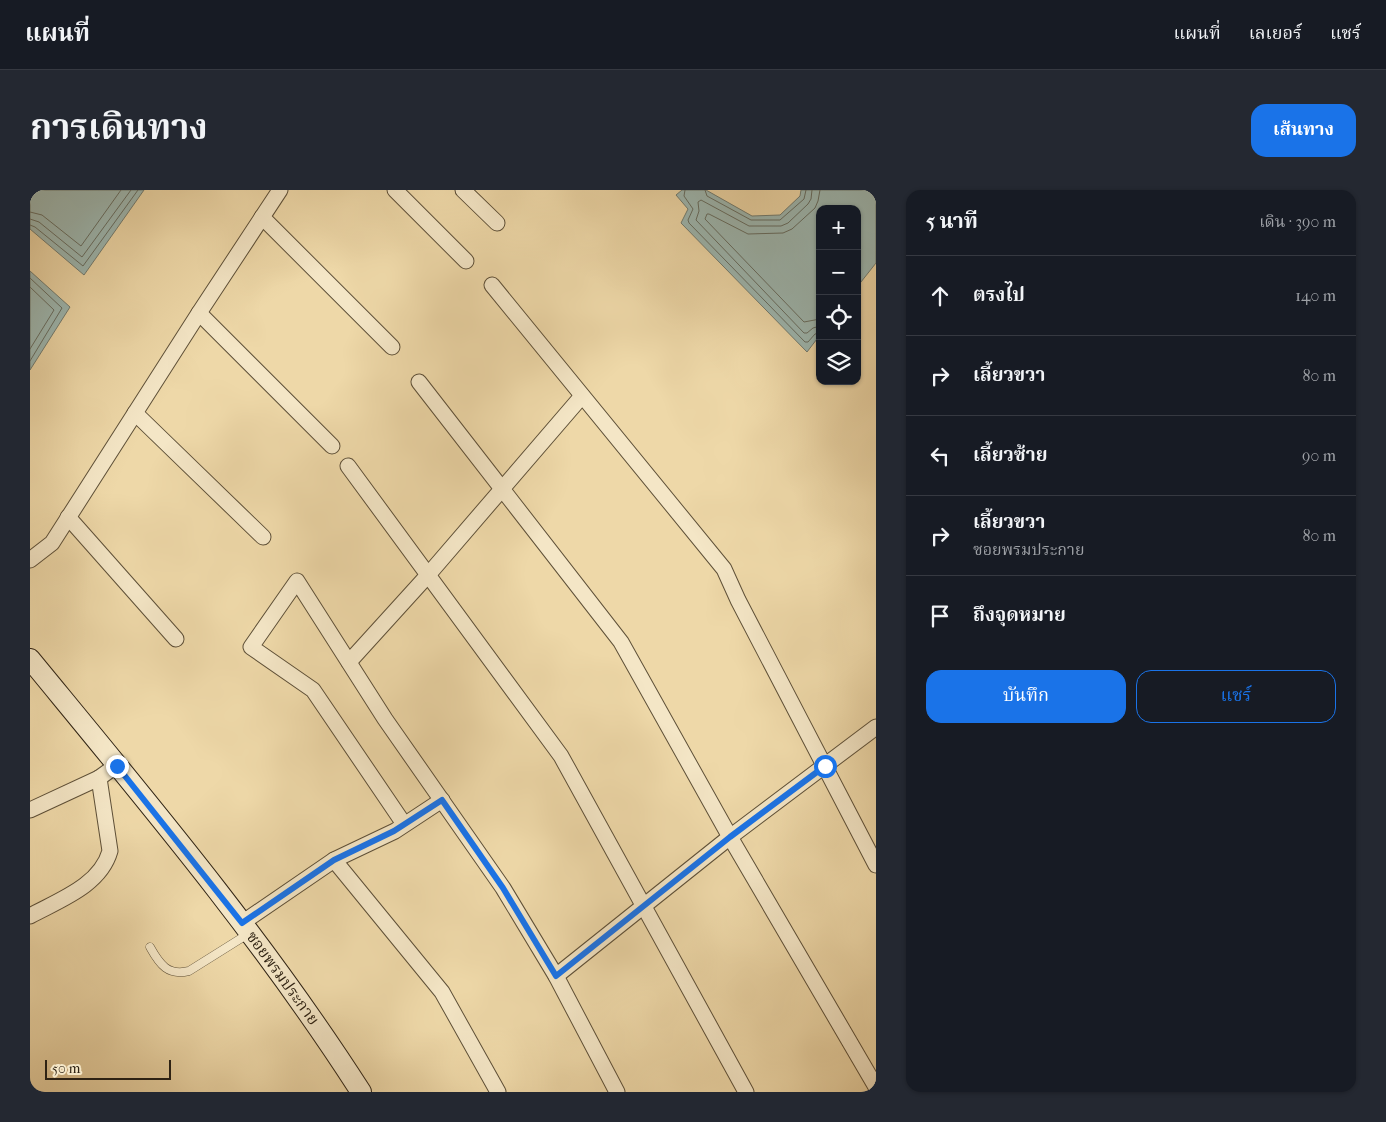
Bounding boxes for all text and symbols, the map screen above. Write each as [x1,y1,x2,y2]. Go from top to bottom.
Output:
text: แผนที่ [25,19,90,47]
text: แผนที่ [1173,23,1221,44]
text: เลเยอร์ [1249,23,1302,44]
text: แชร์ [1330,23,1361,44]
button: เส้นทาง [1251,104,1356,157]
text: การเดินทาง [30,107,208,148]
map controls [816,205,861,385]
button: + [816,205,861,250]
text: 5 นาที [926,209,978,233]
text: เดิน · 390 m [1259,212,1336,231]
button: − [816,250,861,295]
icon: ahead [926,282,954,310]
text: ตรงไป [973,284,1025,306]
text: 140 m [1295,286,1336,305]
button: locate [816,295,861,340]
button: layers [816,340,861,385]
icon: right [926,362,954,390]
text: เลี้ยวขวา [973,364,1045,386]
text: 80 m [1302,366,1336,385]
icon: left [926,442,954,470]
text: เลี้ยวซ้าย [973,444,1047,466]
text: 90 m [1302,446,1336,465]
text: เลี้ยวขวา [973,511,1045,533]
icon: right [926,522,954,550]
text: 80 m [1302,526,1336,545]
text: ซอยพรมประกาย [973,540,1085,559]
icon: arrive [926,602,954,630]
text: ถึงจุดหมาย [973,604,1066,626]
button: บันทึก [926,670,1126,723]
button: แชร์ [1136,670,1336,723]
route end [106,755,129,778]
route start [814,755,837,778]
street label: ซอยพรมประกาย [243,927,323,1029]
scale bar [45,1057,171,1080]
text: 50 m [52,1060,80,1077]

